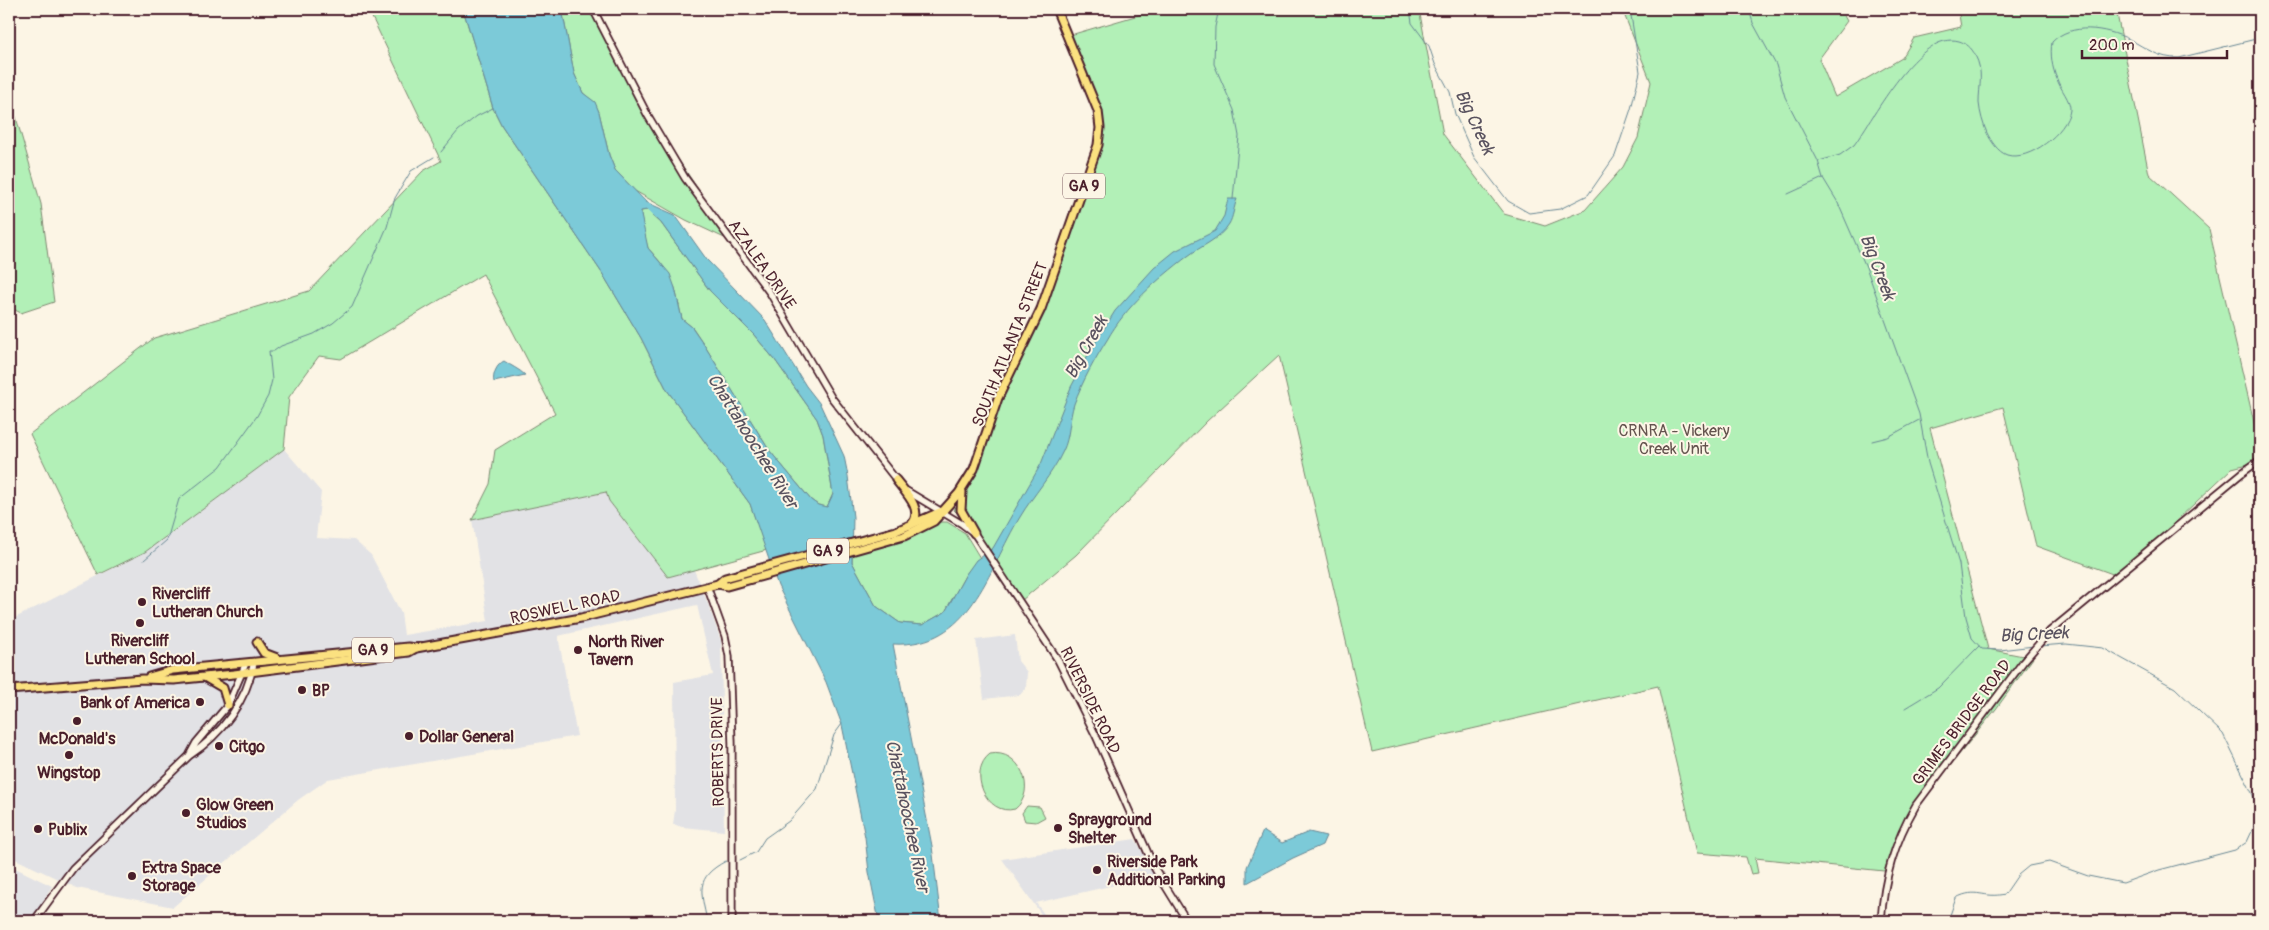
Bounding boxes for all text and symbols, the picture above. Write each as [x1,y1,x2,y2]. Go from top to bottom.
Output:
scale bar [2082,28,2226,60]
text: 200 m [2089,36,2134,55]
water label: Big Creek [1450,86,1500,160]
road number: GA 9 [1063,174,1105,198]
street label: AZALEA DRIVE [724,216,800,313]
water label: Big Creek [1854,231,1901,305]
street label: SOUTH ATLANTA STREET [968,259,1052,430]
water label: Big Creek [1060,310,1114,383]
water label: Chattahoochee River [702,370,805,515]
park label: CRNRA - Vickery Creek Unit [1618,421,1730,459]
road number: GA 9 [807,538,849,564]
place label: Rivercliff Lutheran Church [152,584,263,622]
street label: ROSWELL ROAD [508,586,622,628]
marker: Rivercliff Lutheran Church [136,596,148,608]
marker: Rivercliff Lutheran School [134,617,146,629]
water label: Big Creek [1999,621,2070,648]
place label: Rivercliff Lutheran School [85,631,195,669]
place label: North River Tavern [587,632,664,670]
road number: GA 9 [352,638,394,662]
marker: North River Tavern [572,644,584,656]
street label: RIVERSIDE ROAD [1056,644,1125,757]
street label: GRIMES BRIDGE ROAD [1908,656,2016,789]
place label: BP [312,681,330,701]
marker: BP [296,684,308,696]
place label: Bank of America [80,693,191,713]
marker: Bank of America [194,696,206,708]
street label: ROBERTS DRIVE [707,697,729,807]
marker: McDonald's [71,715,83,727]
place label: Dollar General [419,727,514,747]
place label: McDonald's [39,729,116,749]
marker: Dollar General [403,730,415,742]
place label: Citgo [229,737,265,757]
water label: Chattahoochee River [880,738,935,897]
marker: Citgo [213,740,225,752]
marker: Wingstop [63,749,75,761]
place label: Wingstop [37,763,101,783]
place label: Glow Green Studios [196,795,273,833]
marker: Glow Green Studios [180,807,192,819]
place label: Sprayground Shelter [1068,810,1152,848]
place label: Publix [48,820,87,840]
marker: Sprayground Shelter [1052,822,1064,834]
marker: Publix [32,823,44,835]
place label: Riverside Park Additional Parking [1107,852,1225,890]
place label: Extra Space Storage [142,858,222,896]
marker: Riverside Park Additional Parking [1091,864,1103,876]
marker: Extra Space Storage [126,870,138,882]

